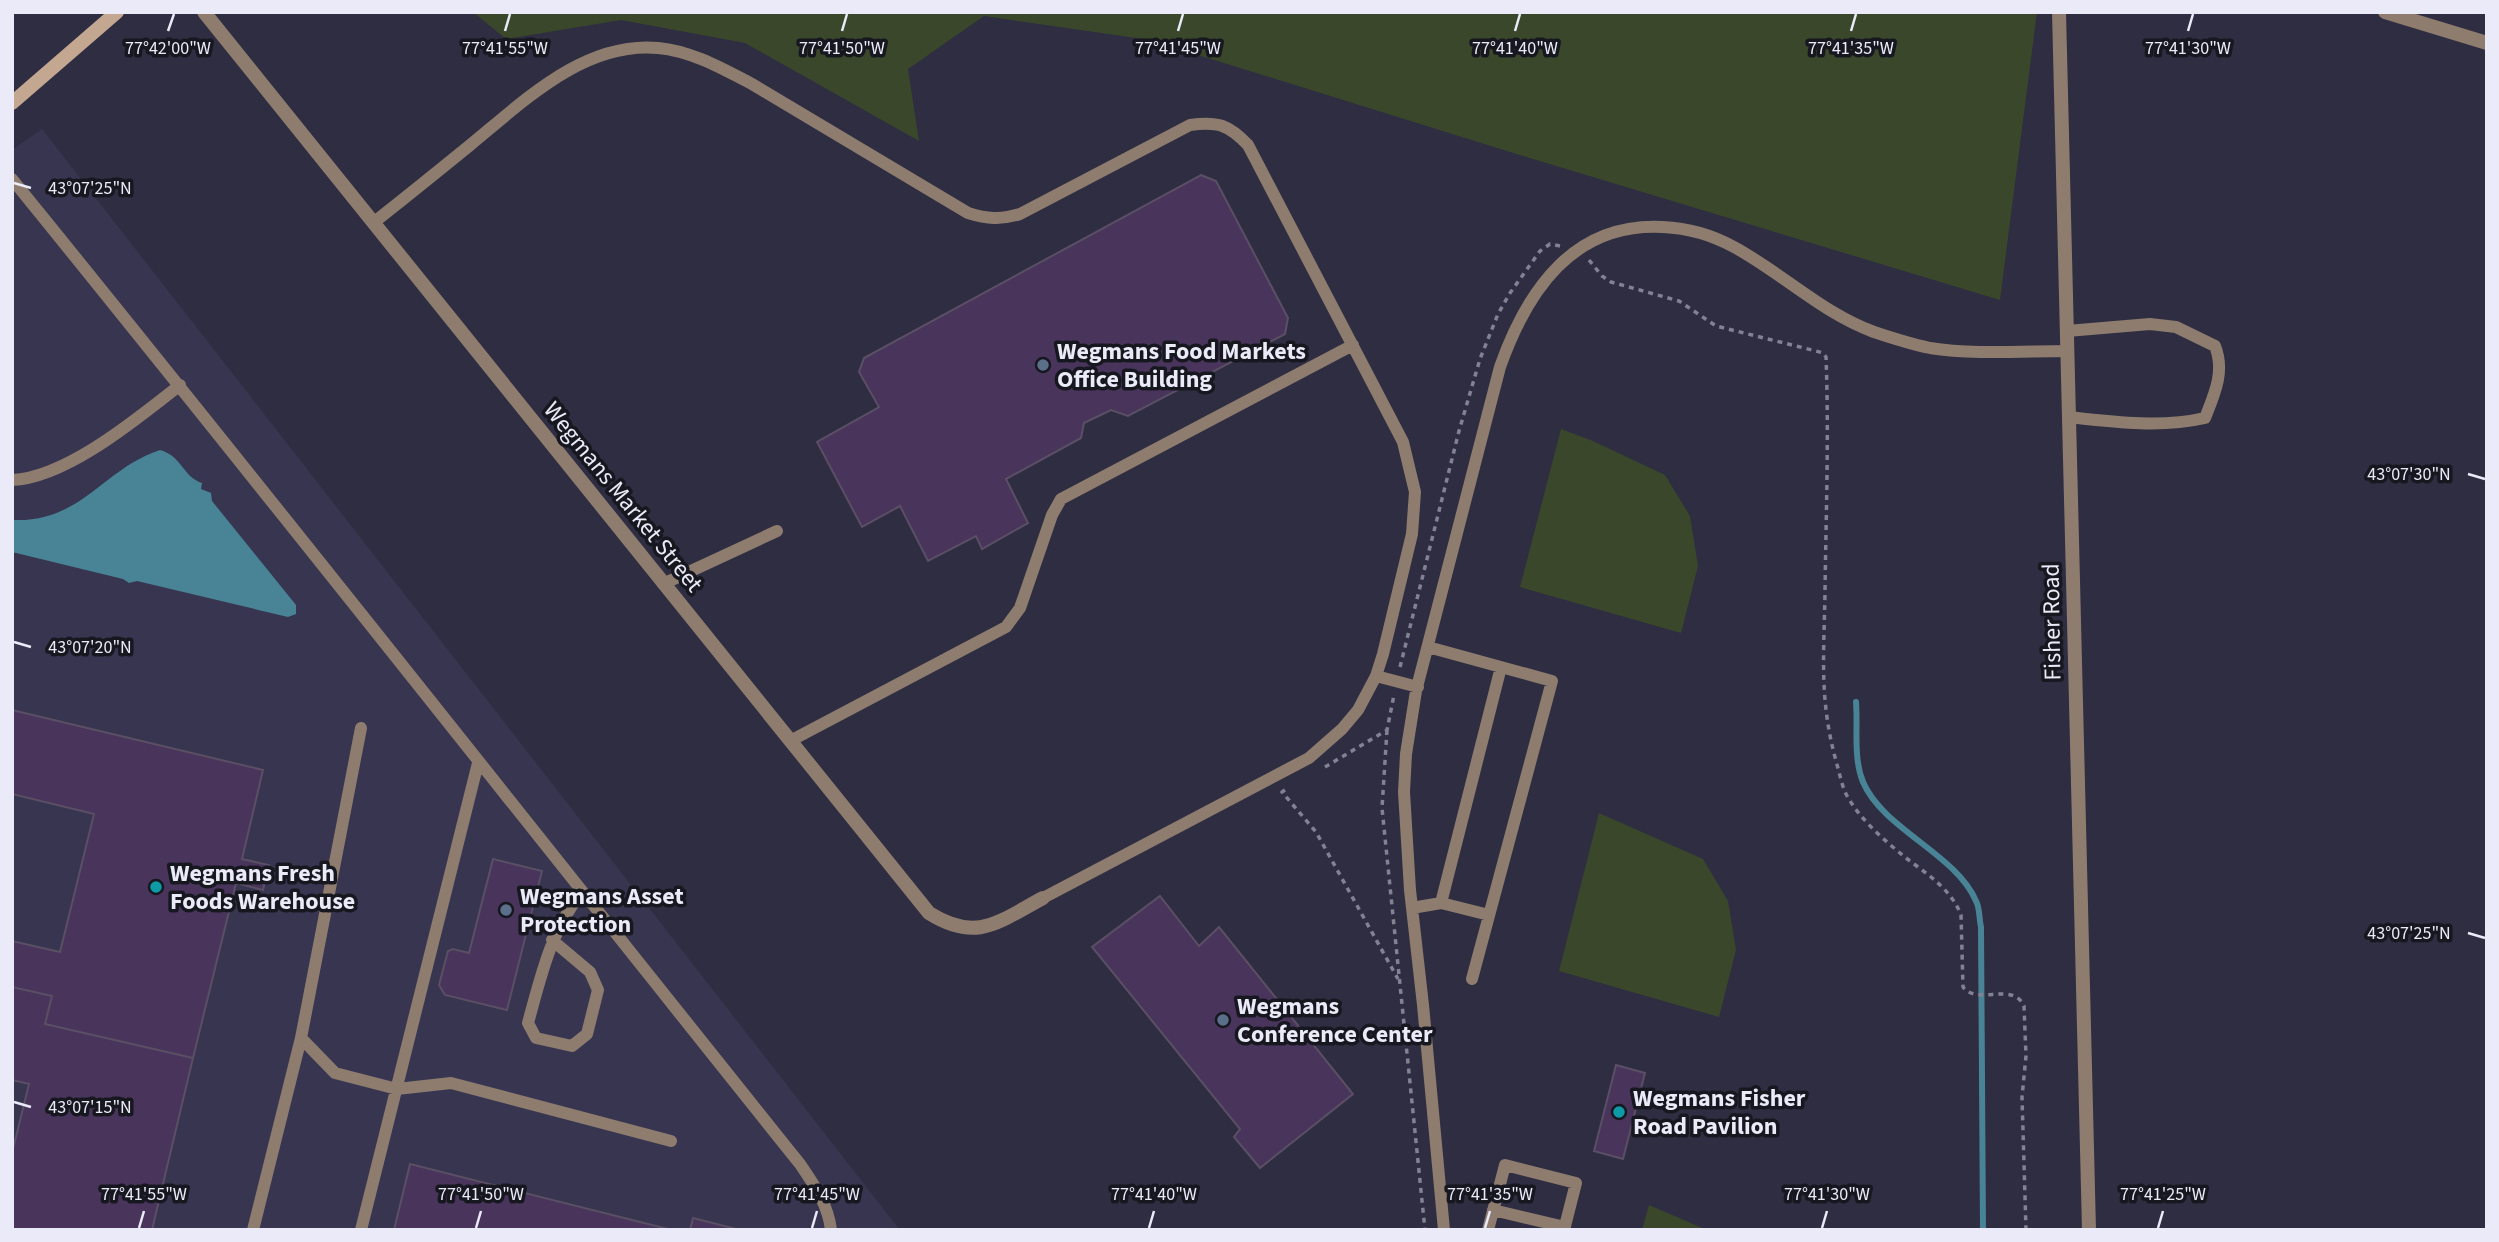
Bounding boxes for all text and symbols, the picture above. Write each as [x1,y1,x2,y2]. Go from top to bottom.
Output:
text: 77°42'00"W [125,36,211,61]
text: 77°41'55"W [462,36,548,61]
text: 77°41'50"W [799,36,885,61]
text: 77°41'45"W [1135,36,1221,61]
text: 77°41'40"W [1472,36,1558,61]
text: 77°41'35"W [1808,36,1894,61]
text: 77°41'30"W [2145,36,2231,61]
text: 43°07'25"N [48,176,132,201]
place label: Wegmans Food Markets Office Building [1057,334,1306,397]
marker: Wegmans Food Markets Office Building [1035,357,1051,373]
street label: Wegmans Market Street [535,394,711,600]
text: 43°07'30"N [2367,462,2451,487]
street label: Fisher Road [2033,563,2071,681]
text: 43°07'20"N [48,635,132,660]
place label: Wegmans Fresh Foods Warehouse [170,856,355,919]
marker: Wegmans Fresh Foods Warehouse [148,879,164,895]
place label: Wegmans Asset Protection [520,879,684,942]
marker: Wegmans Asset Protection [498,902,514,918]
text: 43°07'25"N [2367,921,2451,946]
place label: Wegmans Conference Center [1237,989,1433,1052]
marker: Wegmans Conference Center [1215,1012,1231,1028]
place label: Wegmans Fisher Road Pavilion [1633,1081,1806,1144]
text: 43°07'15"N [48,1095,132,1120]
marker: Wegmans Fisher Road Pavilion [1611,1104,1627,1120]
text: 77°41'55"W [101,1182,187,1207]
text: 77°41'50"W [438,1182,524,1207]
text: 77°41'45"W [774,1182,860,1207]
text: 77°41'40"W [1111,1182,1197,1207]
text: 77°41'35"W [1447,1182,1533,1207]
text: 77°41'30"W [1784,1182,1870,1207]
text: 77°41'25"W [2120,1182,2206,1207]

